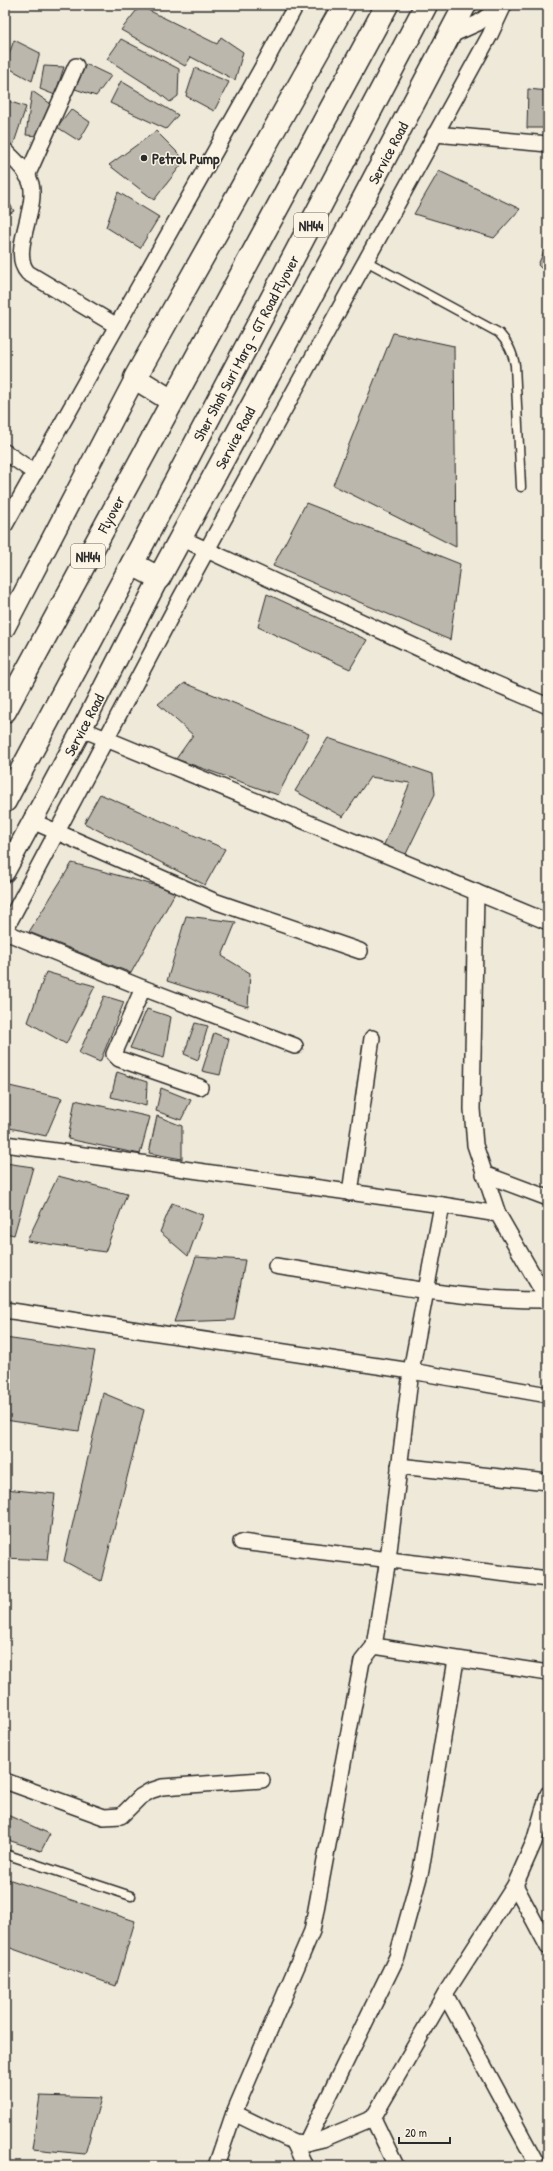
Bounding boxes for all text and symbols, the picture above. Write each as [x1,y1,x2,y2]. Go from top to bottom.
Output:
street label: Service Road [363,118,413,188]
place label: Petrol Pump [152,148,220,170]
marker: Petrol Pump [139,153,149,163]
road number: NH44 [294,213,328,237]
street label: Sher Shah Suri Marg - GT Road Flyover [188,251,304,445]
street label: Service Road [210,403,260,473]
street label: Flyover [92,491,130,537]
road number: NH44 [71,544,105,568]
street label: Service Road [59,690,109,760]
scale bar [399,2119,450,2145]
text: 20 m [405,2124,427,2141]

